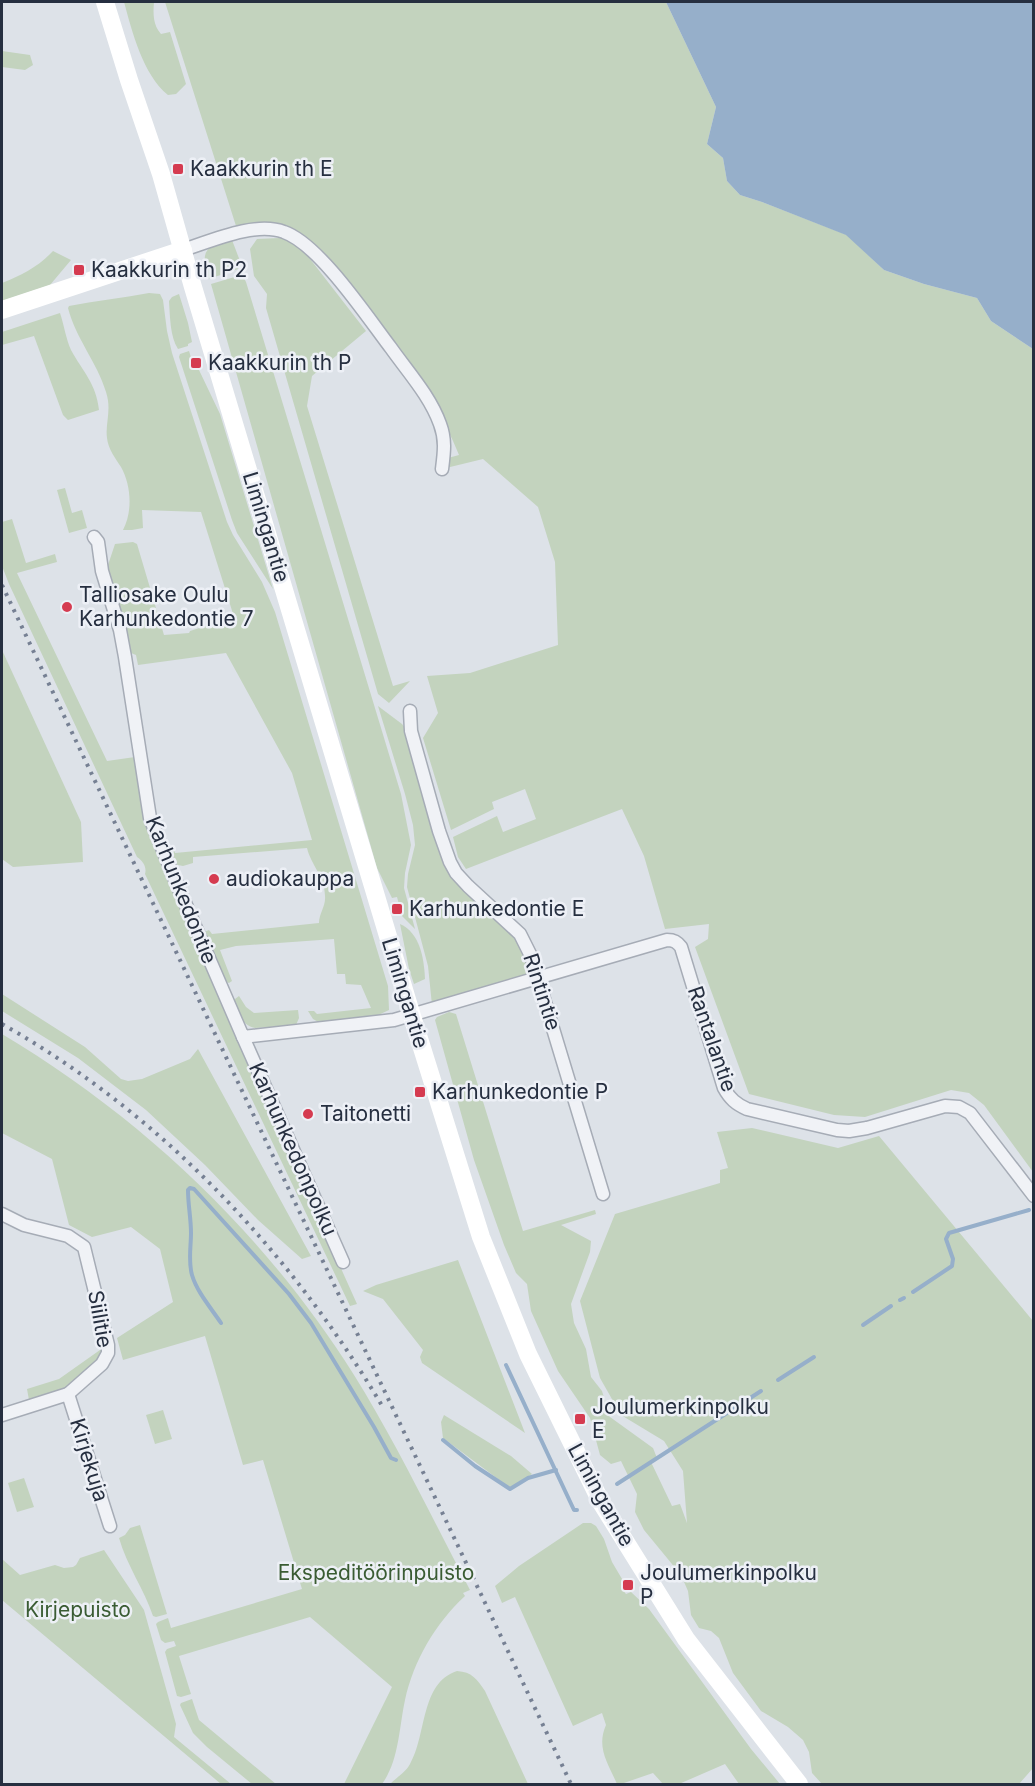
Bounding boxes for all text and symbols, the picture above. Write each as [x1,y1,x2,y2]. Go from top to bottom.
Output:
place label: Kaakkurin th E [190,156,333,181]
marker: Kaakkurin th E [171,162,185,176]
place label: Kaakkurin th P2 [91,257,247,282]
marker: Kaakkurin th P2 [72,263,86,277]
place label: Kaakkurin th P [208,350,351,375]
marker: Kaakkurin th P [189,356,203,370]
street label: Limingantie [238,469,295,585]
place label: Talliosake Oulu Karhunkedontie 7 [79,582,254,631]
marker: Talliosake Oulu Karhunkedontie 7 [60,600,74,614]
street label: Karhunkedontie [141,812,222,967]
place label: audiokauppa [226,866,354,891]
marker: audiokauppa [207,872,221,886]
place label: Karhunkedontie E [409,896,584,921]
marker: Karhunkedontie E [390,902,404,916]
street label: Limingantie [377,935,434,1051]
street label: Rintintie [518,950,567,1034]
street label: Rantalantie [683,983,742,1095]
street label: Karhunkedonpolku [244,1058,343,1239]
place label: Karhunkedontie P [432,1079,608,1104]
marker: Karhunkedontie P [413,1085,427,1099]
place label: Taitonetti [320,1101,411,1126]
marker: Taitonetti [301,1107,315,1121]
street label: Siilitie [83,1288,118,1350]
place label: Joulumerkinpolku E [592,1394,769,1443]
marker: Joulumerkinpolku E [573,1412,587,1426]
street label: Kirjekuja [65,1415,114,1505]
street label: Limingantie [563,1439,640,1551]
park label: Ekspeditöörinpuisto [278,1560,474,1585]
place label: Joulumerkinpolku P [640,1560,817,1609]
marker: Joulumerkinpolku P [621,1578,635,1592]
park label: Kirjepuisto [25,1597,131,1622]

